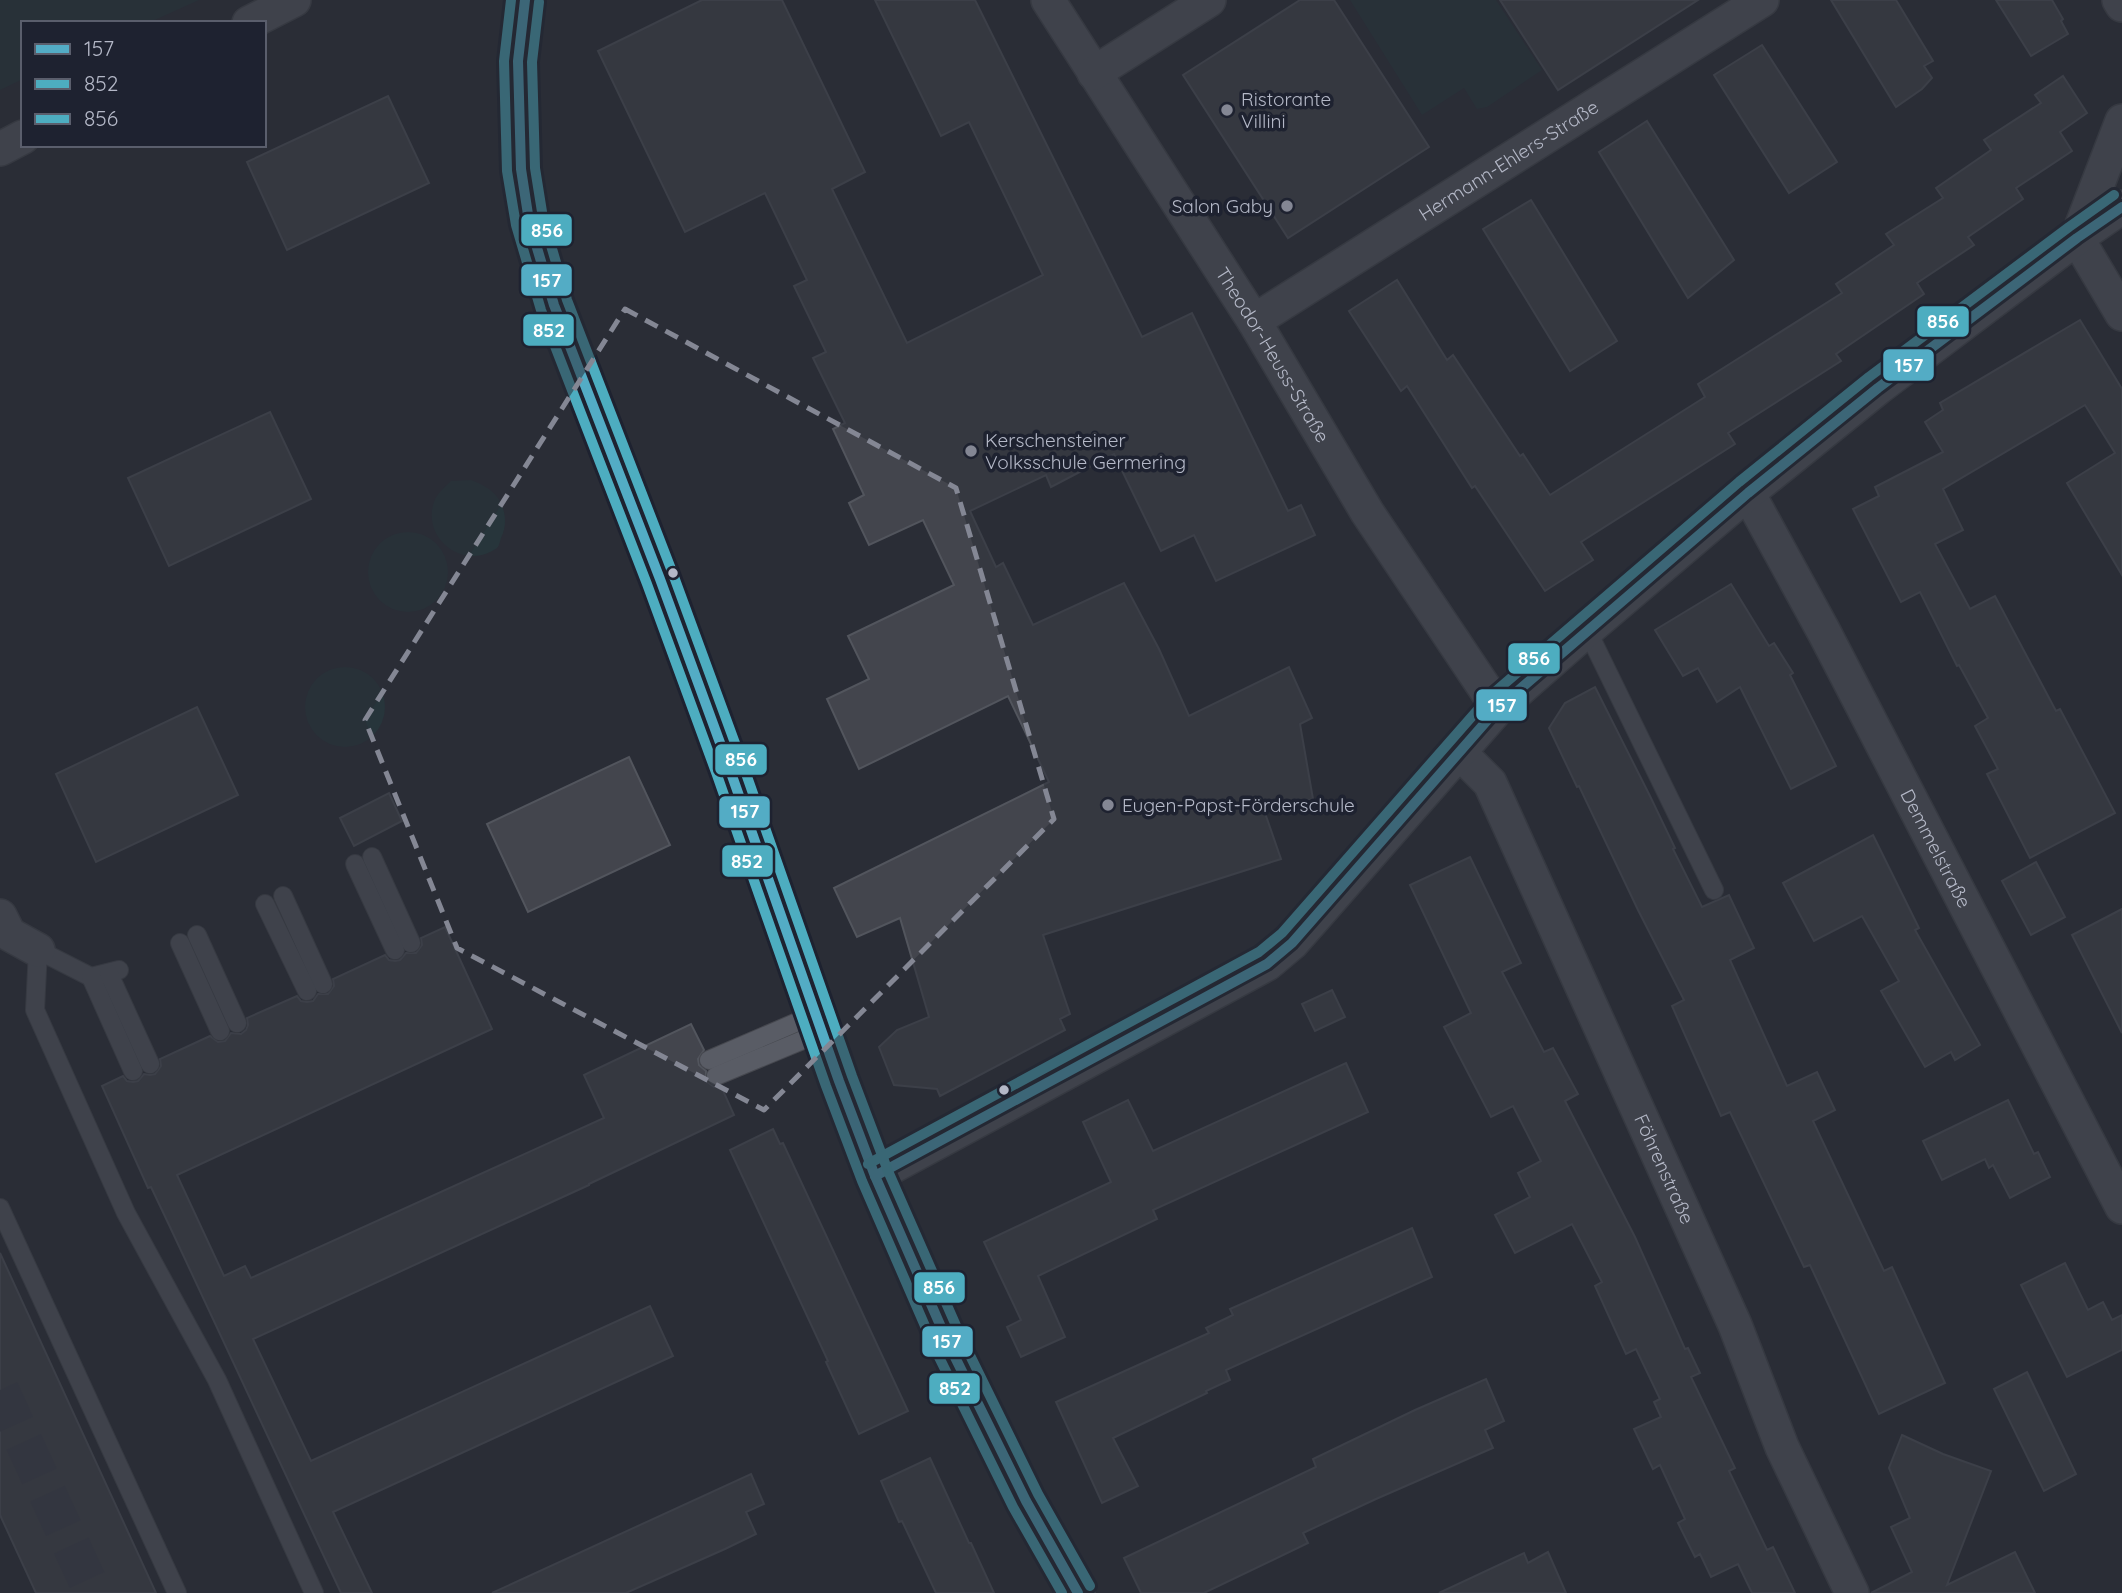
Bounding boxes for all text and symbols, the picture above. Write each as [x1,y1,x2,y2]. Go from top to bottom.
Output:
legend [21,21,266,147]
text: 157 [84,35,114,61]
text: 852 [84,70,118,96]
place label: Ristorante Villini [1241,87,1331,133]
street label: Hermann-Ehlers-Straße [1414,94,1603,226]
marker: Ristorante Villini [1219,102,1235,118]
text: 856 [84,105,118,131]
place label: Salon Gaby [1172,194,1273,218]
marker: Salon Gaby [1279,198,1295,214]
line badge: 856 [520,213,573,247]
text: 856 [531,218,563,242]
street label: Theodor-Heuss-Straße [1211,262,1335,447]
line badge: 157 [520,263,573,297]
text: 157 [533,268,561,292]
line badge: 856 [1916,305,1970,338]
text: 856 [1927,309,1959,333]
line badge: 852 [522,313,575,347]
text: 852 [533,318,565,342]
line badge: 157 [1882,348,1935,382]
text: 157 [1895,353,1923,377]
place label: Kerschensteiner Volksschule Germering [985,428,1186,474]
marker: Kerschensteiner Volksschule Germering [963,443,979,459]
unlabelled marker [666,566,680,580]
line badge: 856 [1507,642,1561,675]
text: 856 [1518,646,1550,670]
line badge: 157 [1475,688,1528,722]
text: 157 [1488,693,1516,717]
line badge: 856 [714,743,768,776]
text: 856 [725,747,757,771]
street label: Demmelstraße [1895,785,1977,912]
place label: Eugen-Papst-Förderschule [1122,793,1355,817]
line badge: 157 [718,795,771,829]
marker: Eugen-Papst-Förderschule [1100,797,1116,813]
text: 157 [731,799,759,823]
line badge: 852 [721,844,774,878]
text: 852 [731,849,763,873]
unlabelled marker [997,1083,1011,1097]
street label: Föhrenstraße [1629,1110,1700,1228]
line badge: 856 [913,1271,966,1304]
text: 856 [923,1275,955,1299]
line badge: 157 [921,1325,974,1358]
text: 157 [933,1329,961,1353]
line badge: 852 [928,1372,981,1405]
text: 852 [939,1376,971,1400]

